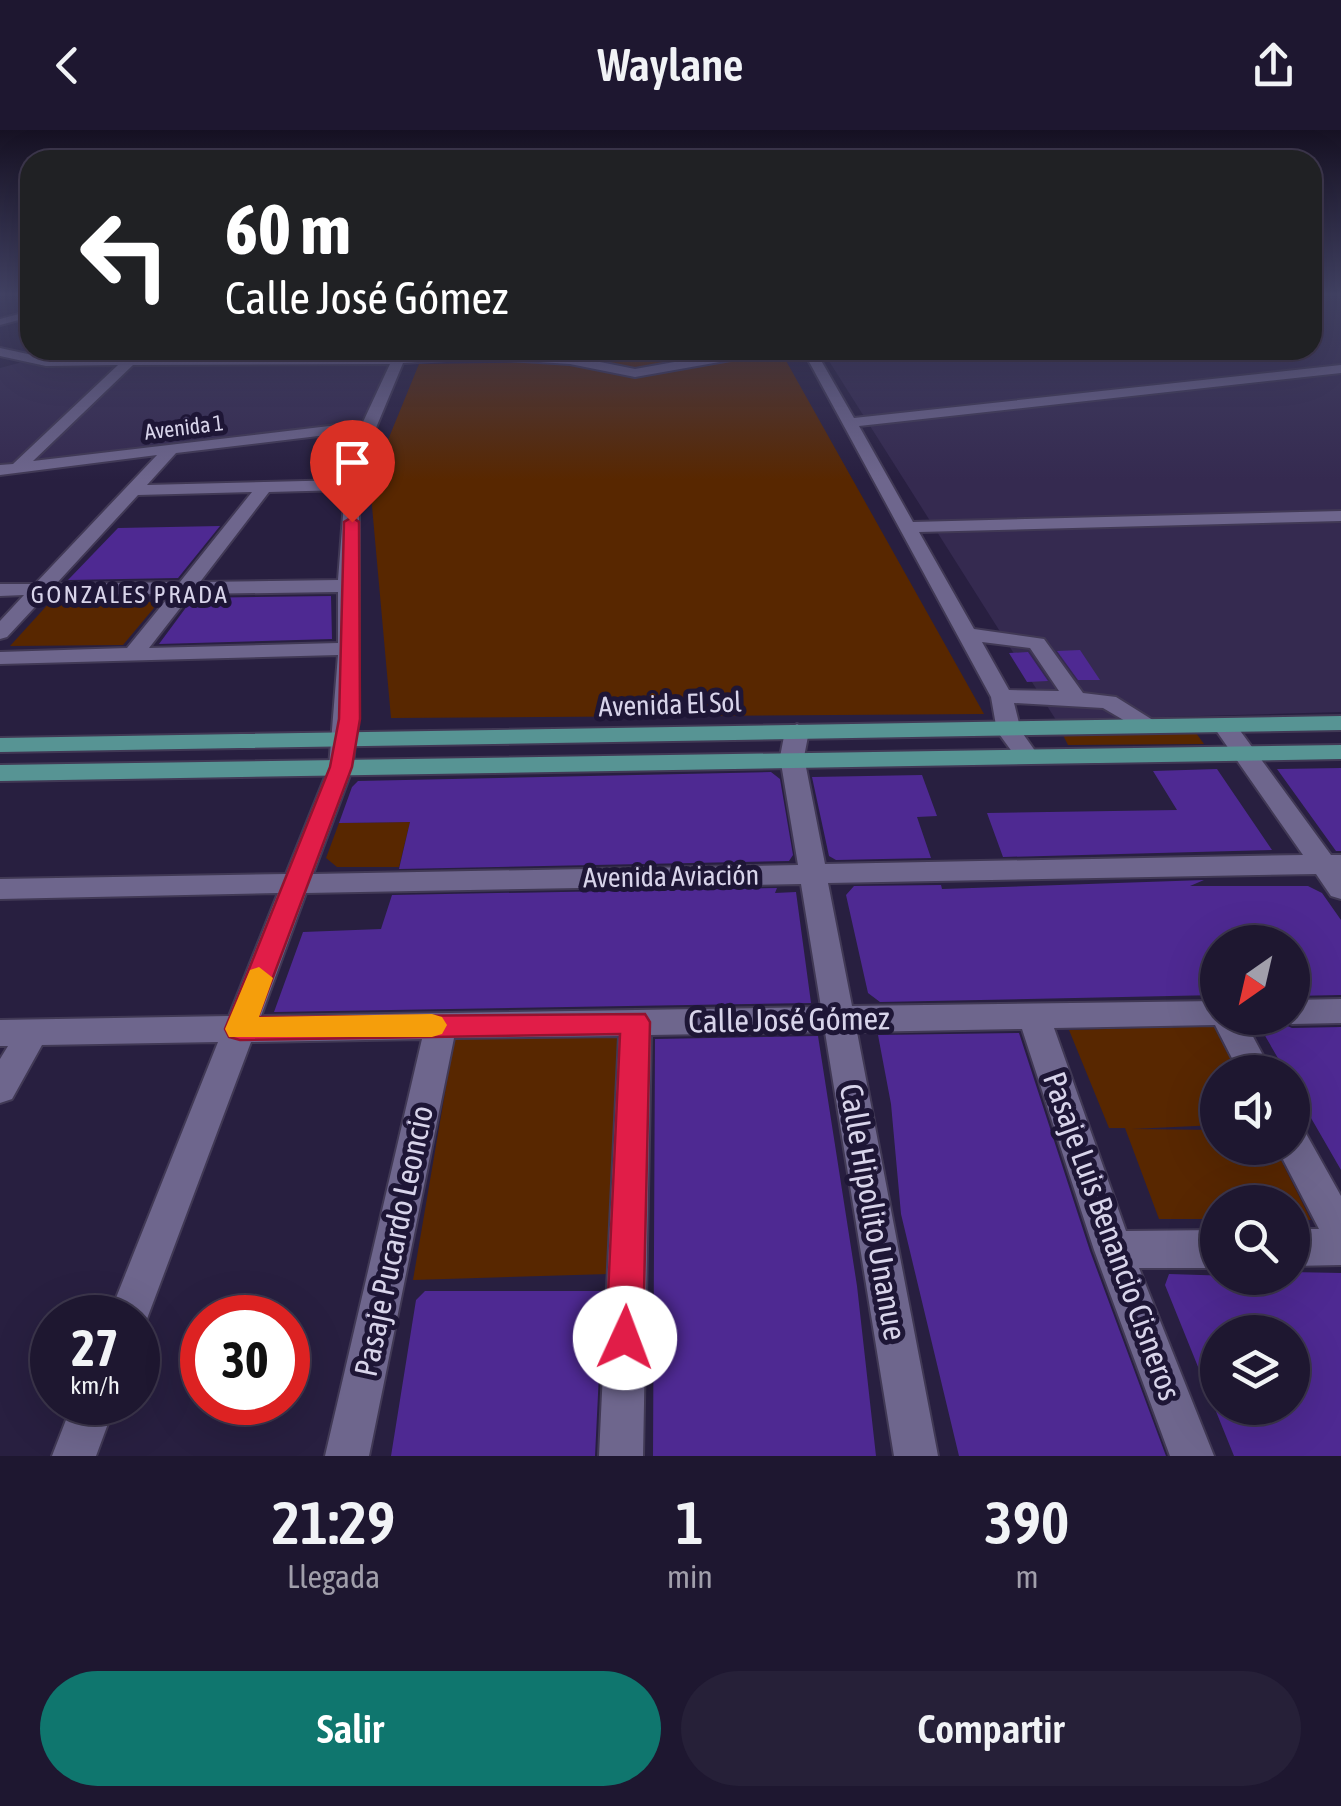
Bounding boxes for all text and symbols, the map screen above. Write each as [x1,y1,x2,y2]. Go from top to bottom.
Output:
icon: back [40,38,95,93]
icon: share [1246,38,1301,93]
text: Waylane [598,39,743,91]
text: 60 m [225,189,351,269]
icon: left [60,190,190,320]
text: Calle José Gómez [225,272,508,324]
street label: Avenida 1 [143,409,225,445]
pin [310,420,395,523]
icon: arrive [325,435,380,490]
district label: GONZALES PRADA [31,580,229,608]
street label: Avenida El Sol [598,685,743,722]
street label: Avenida Aviación [583,858,759,894]
north arrow [1200,925,1310,1035]
map controls [1200,925,1310,1425]
street label: Calle José Gómez [688,999,890,1040]
button: sound [1200,1055,1310,1165]
street label: Pasaje Luis Benancio Cisneros [1036,1067,1189,1405]
street label: Calle Hipolito Unanue [833,1081,914,1343]
street label: Pasaje Pucardo Leoncio [347,1102,440,1380]
button: search [1200,1185,1310,1295]
position arrow [573,1286,677,1390]
speed limit sign: 30 [180,1295,310,1425]
button: layers [1200,1315,1310,1425]
text: 27 [71,1319,118,1377]
text: km/h [70,1371,120,1399]
text: 21:29 [272,1488,395,1557]
text: 1 [676,1488,704,1557]
text: 390 [985,1488,1069,1557]
text: Llegada [287,1558,380,1595]
text: min [667,1558,713,1595]
text: m [1015,1558,1038,1595]
button: Salir [40,1671,661,1786]
button: Compartir [681,1671,1301,1786]

